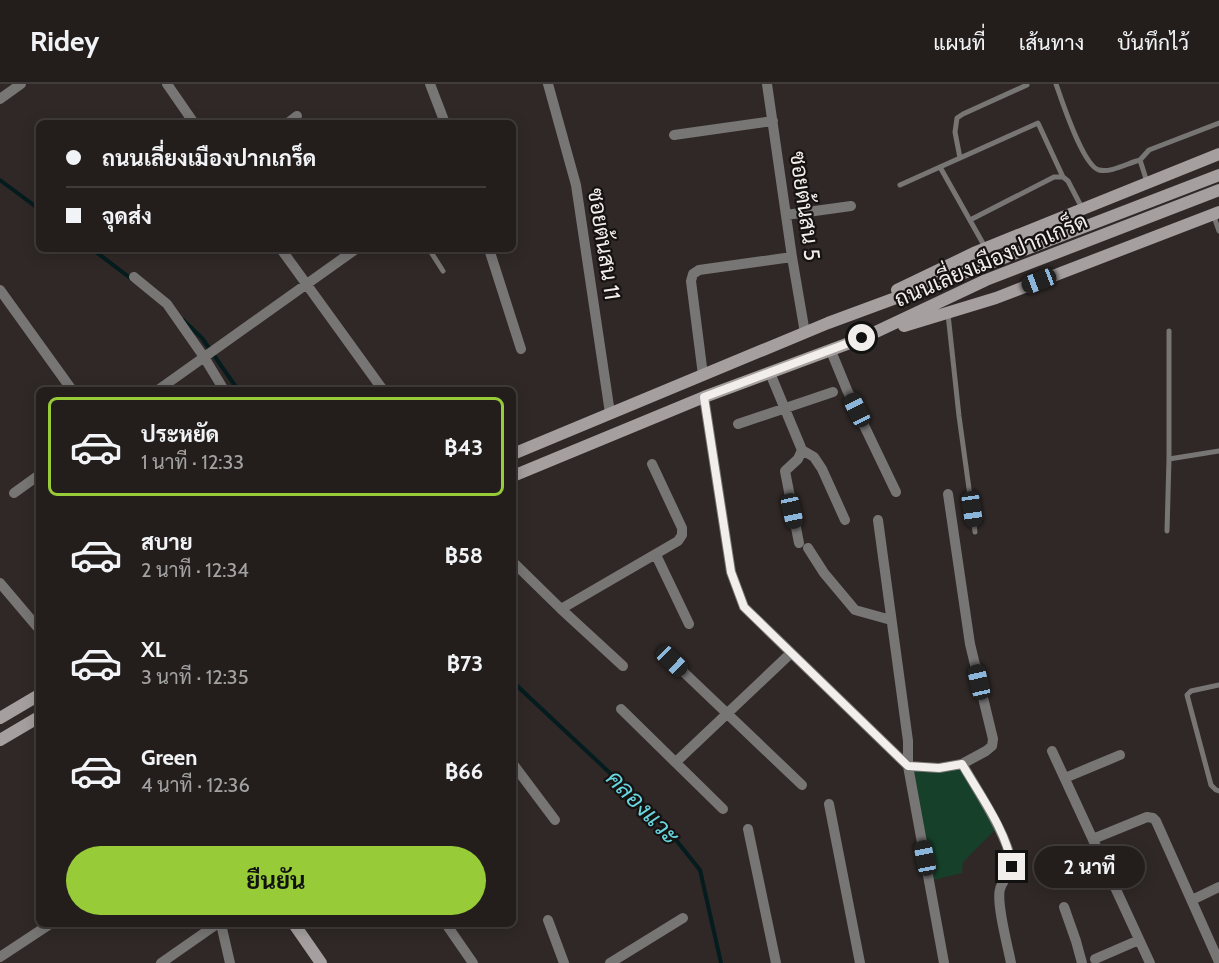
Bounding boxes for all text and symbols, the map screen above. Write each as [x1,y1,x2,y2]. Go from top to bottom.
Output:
text: Ridey [30,24,99,58]
text: แผนที่ [933,30,986,55]
text: เส้นทาง [1019,30,1084,55]
text: บันทึกไว้ [1117,30,1189,55]
text: ถนนเลี่ยงเมืองปากเกร็ด [102,145,316,172]
street label: ซอยต้นสน 5 [784,149,827,262]
street label: ซอยต้นสน 11 [582,186,627,302]
street label: ถนนเลี่ยงเมืองปากเกร็ด [888,202,1092,313]
text: จุดส่ง [102,203,152,230]
car [1019,266,1059,296]
route start [848,324,875,351]
car [841,390,873,430]
icon: car [69,420,123,474]
text: ประหยัด [141,421,219,448]
text: ฿43 [444,434,483,461]
text: 1 นาที · 12:33 [141,450,244,474]
car [961,490,983,528]
car [779,492,805,530]
icon: car [69,528,123,582]
text: สบาย [141,529,193,556]
text: ฿58 [445,542,483,569]
text: 2 นาที · 12:34 [141,558,249,582]
icon: car [69,636,123,690]
text: XL [141,636,166,663]
car [653,642,691,680]
text: ฿73 [447,650,483,677]
car [966,662,992,702]
text: 3 นาที · 12:35 [141,665,248,689]
icon: car [69,744,123,798]
text: Green [141,744,197,771]
text: ฿66 [445,758,483,785]
water label: คลองแวะ [600,764,686,850]
text: 4 นาที · 12:36 [141,773,250,797]
car [913,839,937,877]
button: ยืนยัน [66,846,486,915]
callout: 2 นาที [1033,846,1144,888]
route end [998,853,1025,880]
text: 2 นาที [1064,855,1115,879]

